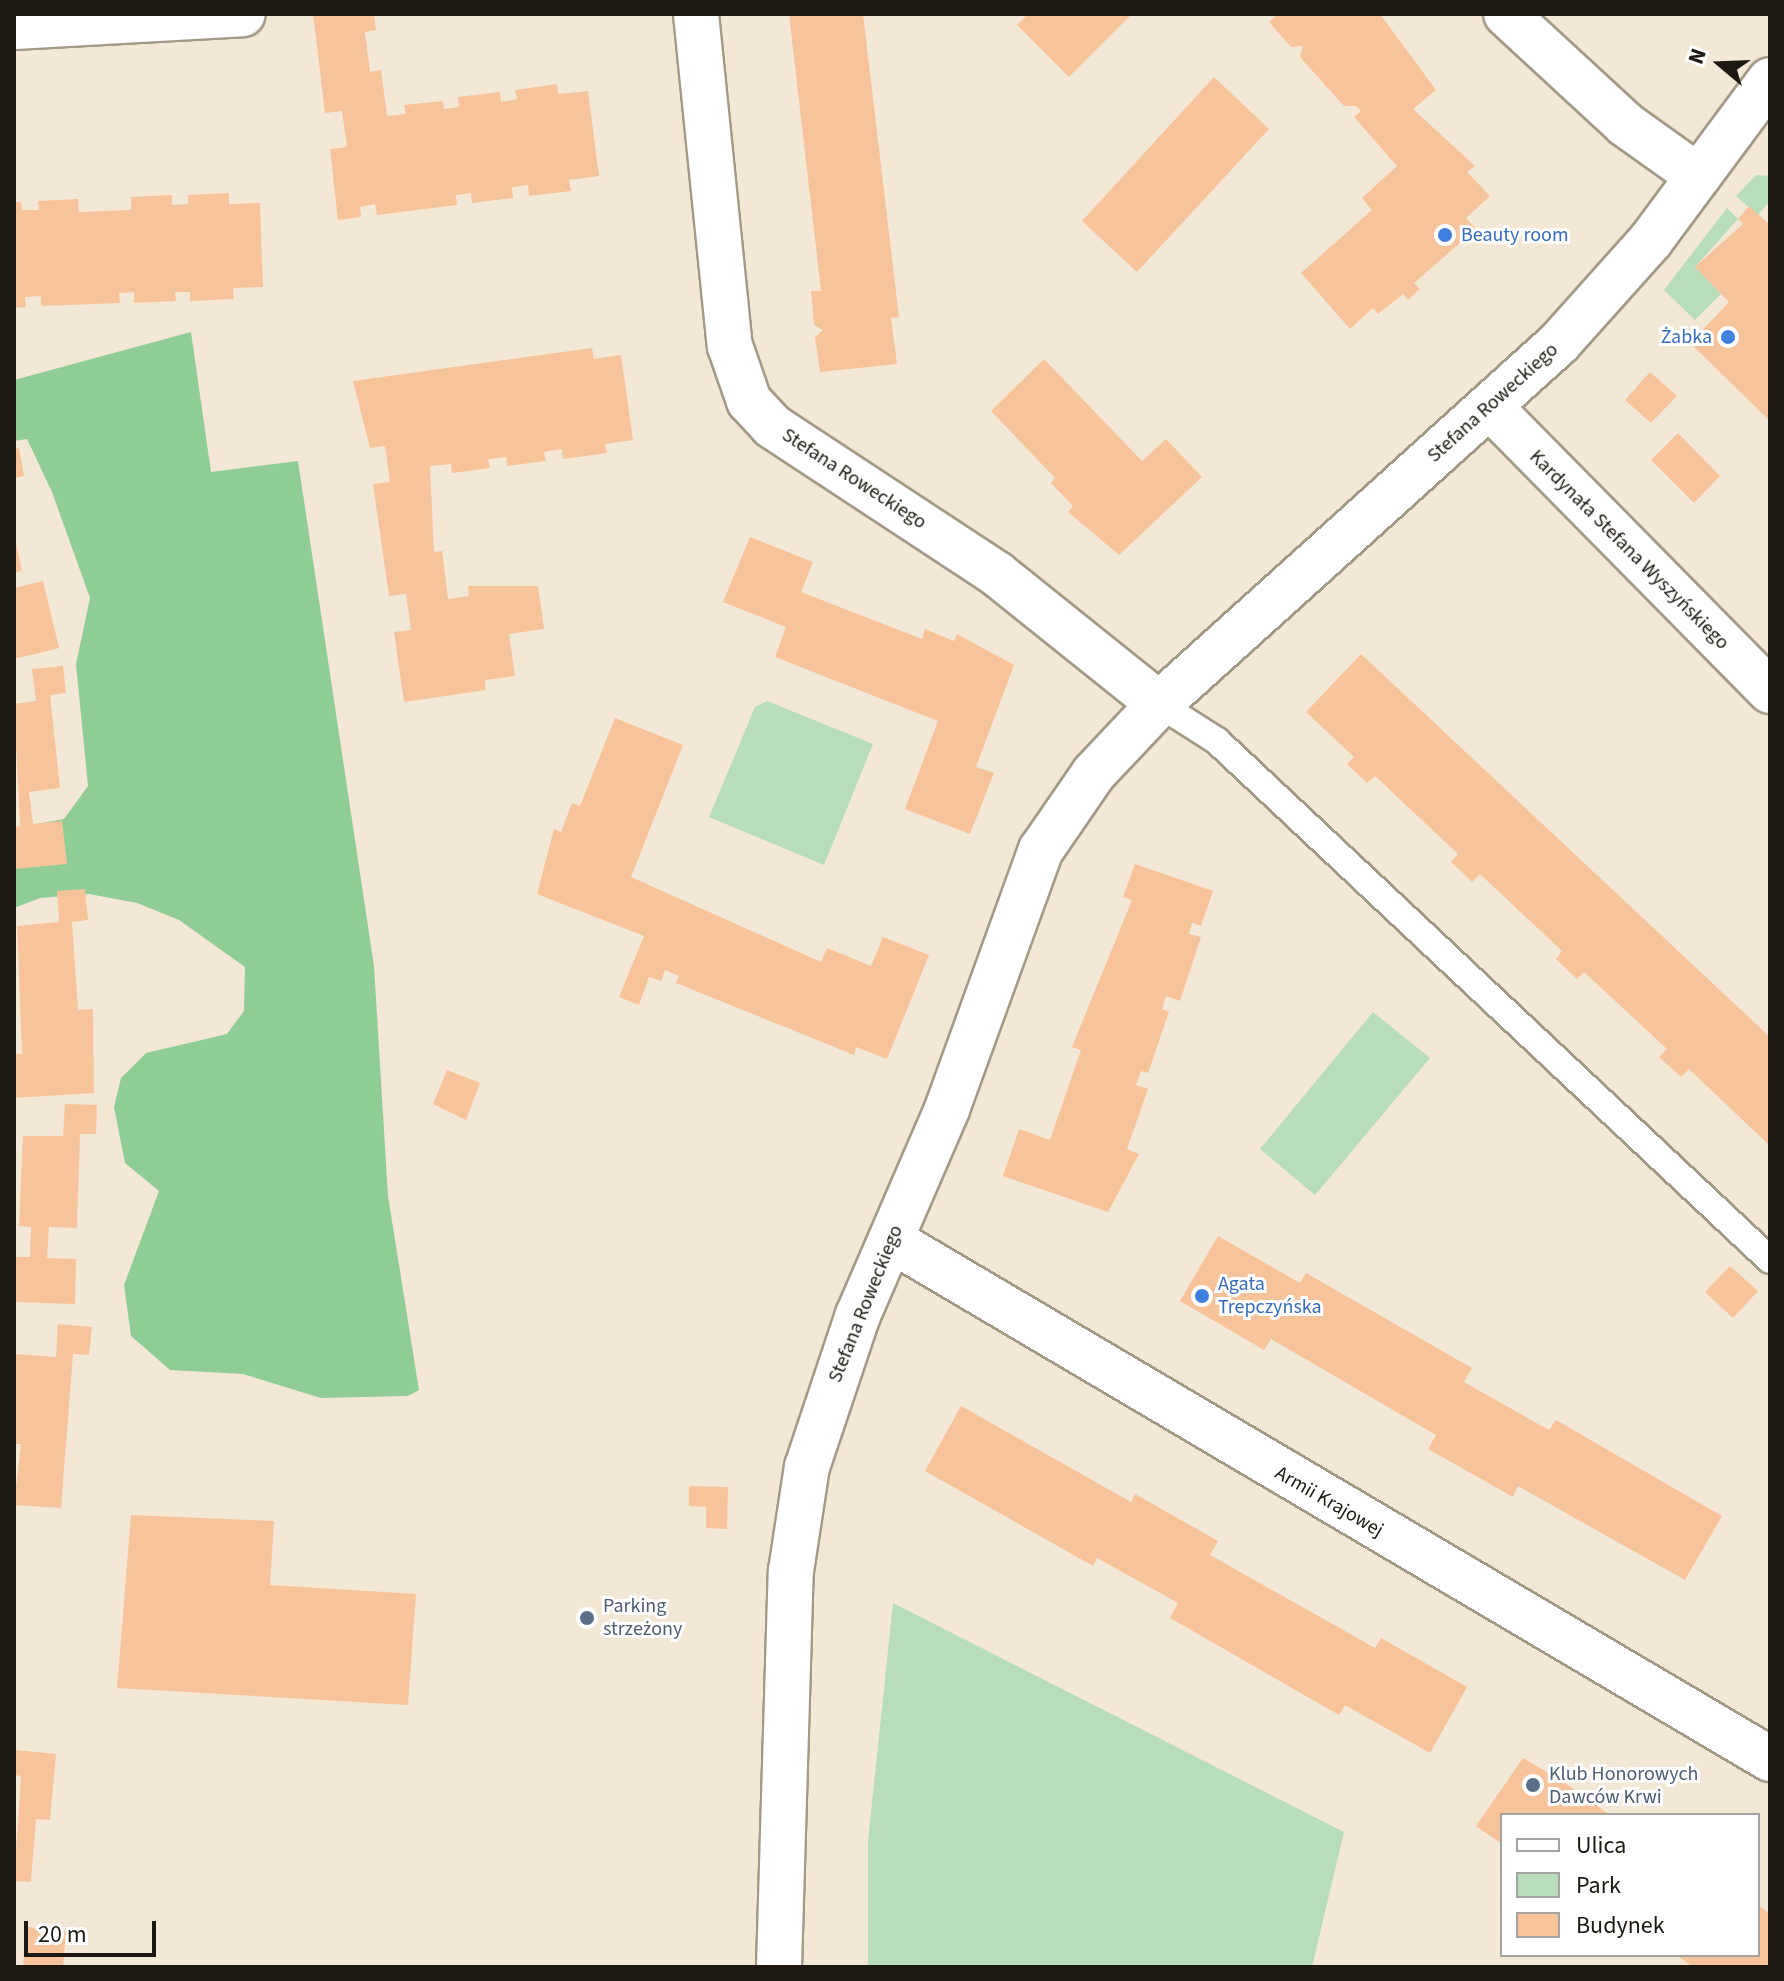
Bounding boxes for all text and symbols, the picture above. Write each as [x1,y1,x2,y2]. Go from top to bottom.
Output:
north arrow [1680,24,1760,104]
text: N [1680,44,1715,68]
place label: Beauty room [1461,223,1568,247]
marker: Beauty room [1436,226,1454,244]
place label: Żabka [1661,325,1712,349]
marker: Żabka [1719,328,1737,346]
street label: Stefana Roweckiego [1423,338,1563,468]
street label: Stefana Roweckiego [777,423,931,535]
street label: Kardynała Stefana Wyszyńskiego [1524,445,1734,655]
street label: Stefana Roweckiego [823,1222,909,1386]
place label: Agata Trepczyńska [1218,1272,1322,1319]
marker: Agata Trepczyńska [1193,1287,1211,1305]
street label: Armii Krajowej [1271,1461,1387,1543]
place label: Parking strzeżony [603,1594,682,1641]
marker: Parking strzeżony [578,1609,596,1627]
place label: Klub Honorowych Dawców Krwi [1549,1762,1698,1809]
marker: Klub Honorowych Dawców Krwi [1524,1776,1542,1794]
legend [1500,1813,1760,1957]
text: Ulica [1576,1828,1626,1863]
text: Park [1576,1868,1621,1903]
scale bar [28,1905,160,1955]
text: Budynek [1576,1908,1665,1943]
text: 20 m [38,1917,87,1952]

